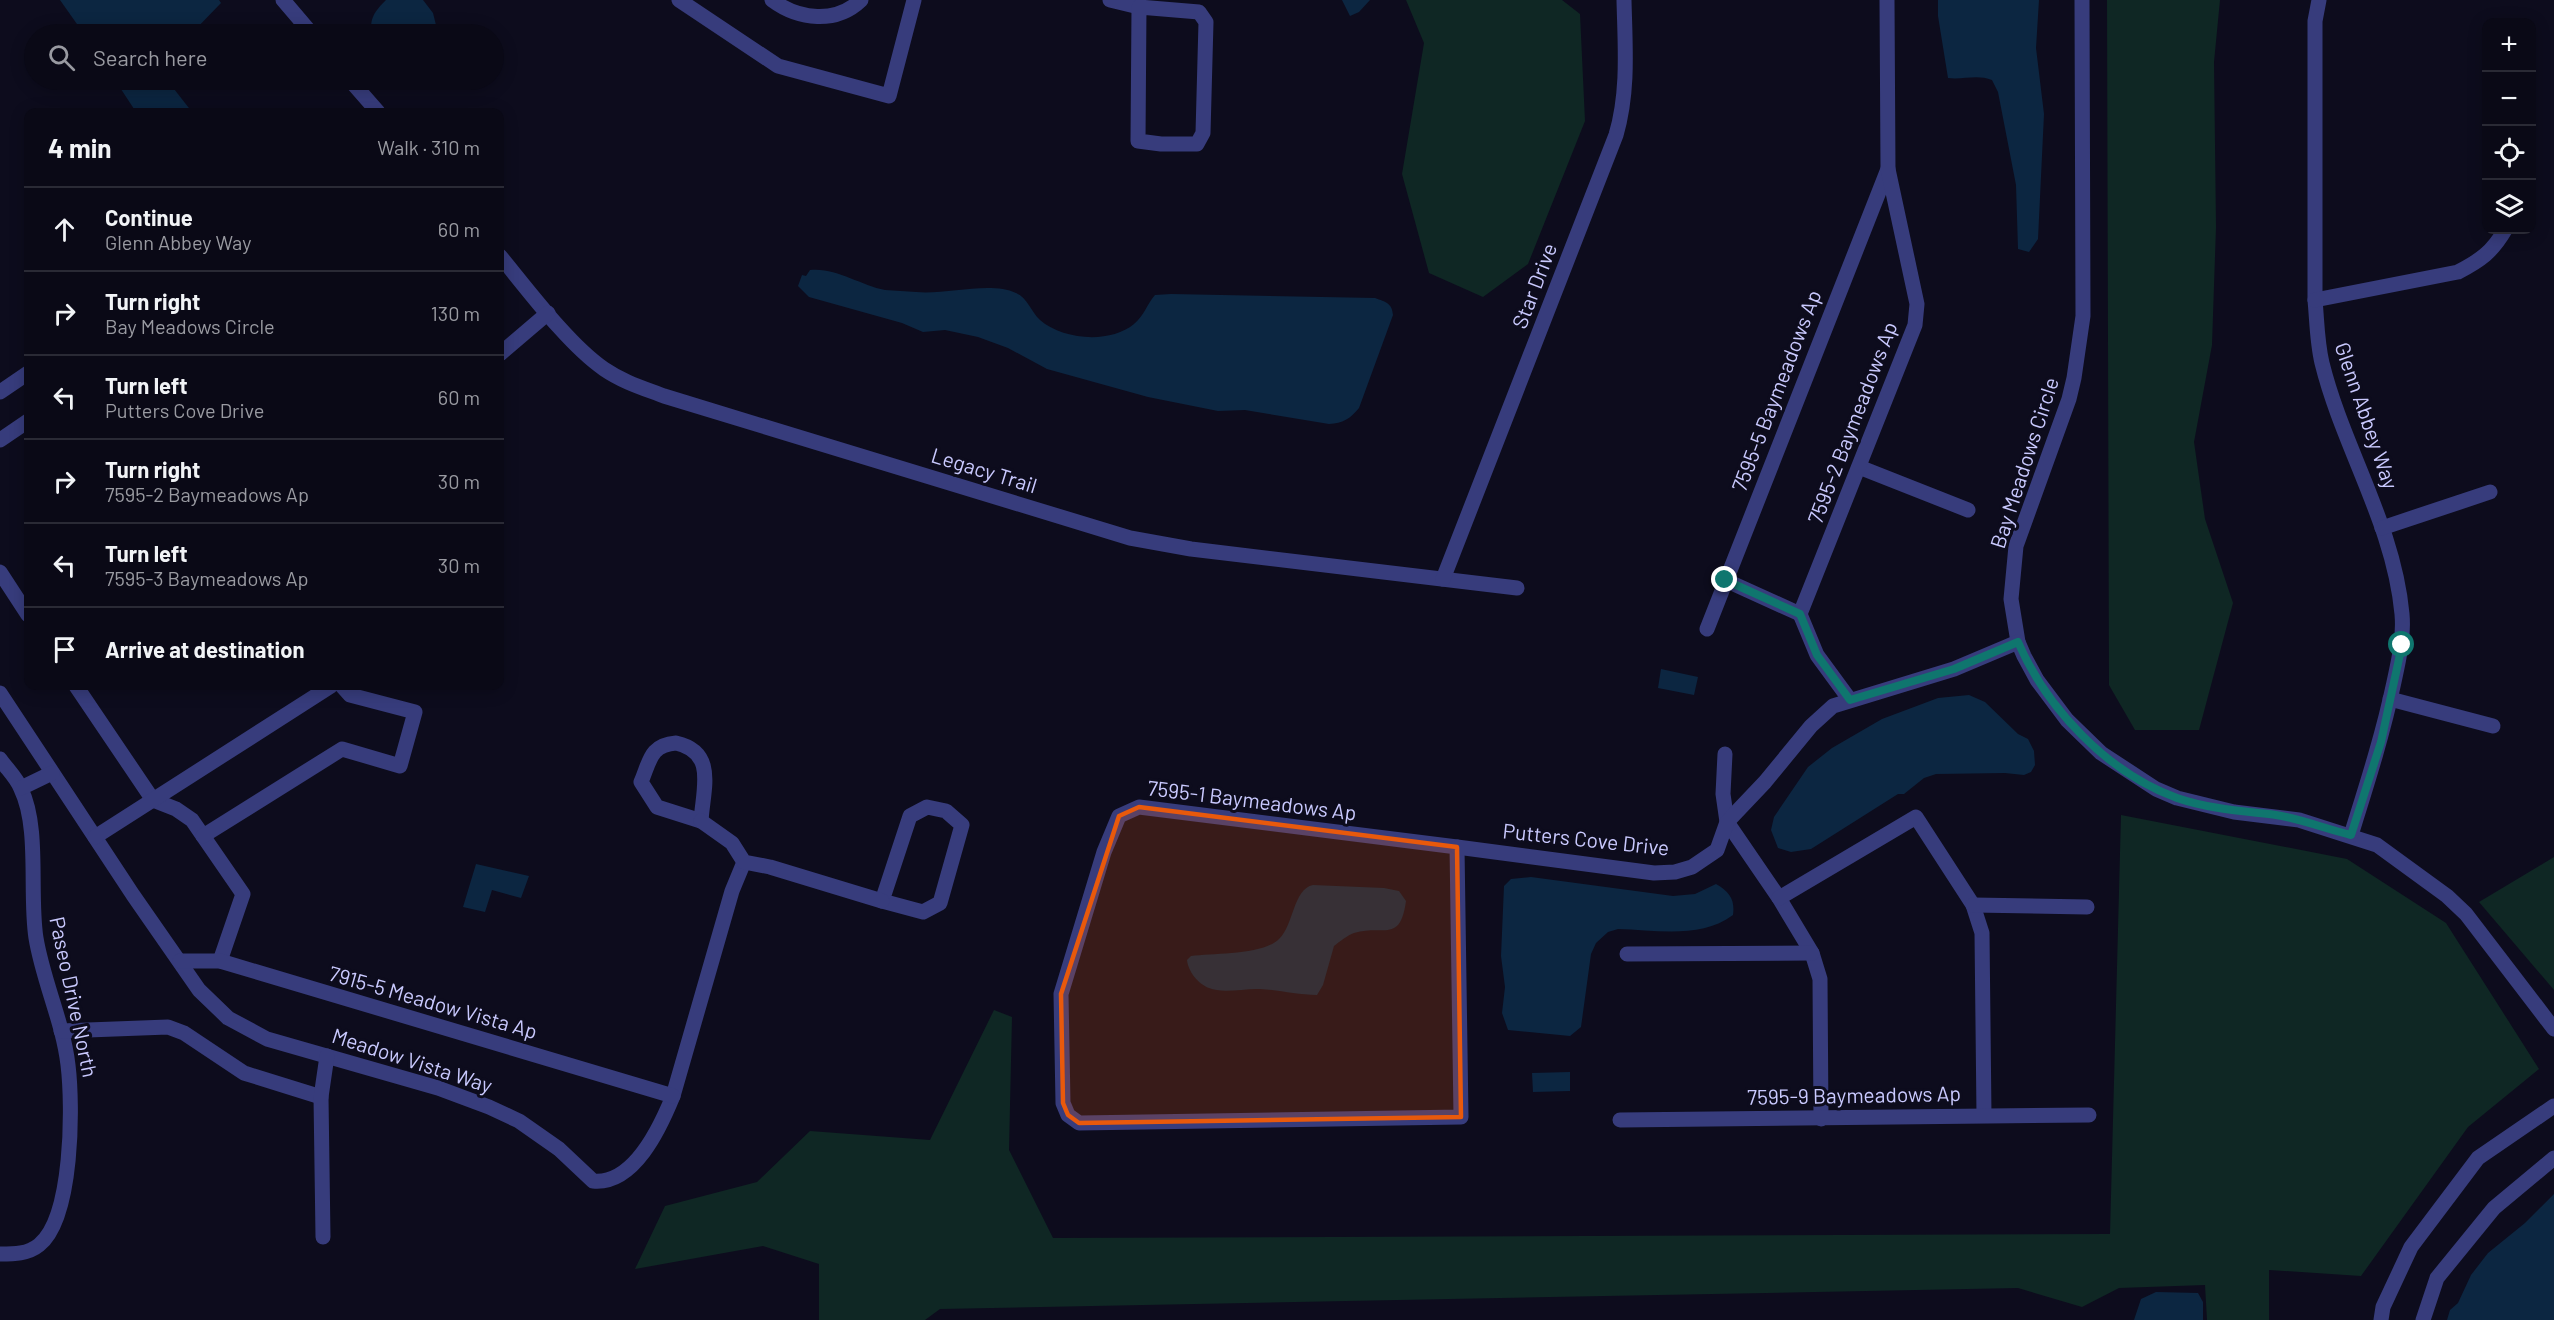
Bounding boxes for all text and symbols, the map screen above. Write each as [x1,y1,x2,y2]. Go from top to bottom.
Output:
map controls [2482,18,2536,234]
button: + [2482,18,2536,72]
search box [24,24,504,90]
icon: search [45,41,78,74]
text: Search here [93,44,207,70]
button: − [2482,72,2536,126]
button: locate [2482,126,2536,180]
text: 4 min [48,132,112,163]
text: Walk · 310 m [377,135,480,159]
button: layers [2482,180,2536,234]
text: Continue [105,204,193,230]
icon: ahead [48,213,81,246]
text: 60 m [438,217,480,241]
text: Glenn Abbey Way [105,230,251,254]
street label: Star Drive [1506,239,1561,332]
street label: 7595-5 Baymeadows Ap [1726,286,1826,495]
text: Turn right [105,288,200,314]
icon: right [48,297,81,330]
text: 130 m [431,301,480,325]
text: Bay Meadows Circle [105,314,275,338]
street label: 7595-2 Baymeadows Ap [1802,318,1902,527]
street label: Glenn Abbey Way [2331,339,2404,493]
text: Turn left [105,372,188,398]
street label: Bay Meadows Circle [1984,374,2063,551]
icon: left [48,381,81,414]
text: 60 m [438,385,480,409]
text: Putters Cove Drive [105,398,264,422]
street label: Legacy Trail [929,442,1040,497]
text: Turn right [105,456,200,482]
icon: right [48,465,81,498]
text: 30 m [438,469,480,493]
text: 7595-2 Baymeadows Ap [105,482,309,506]
text: Turn left [105,540,188,566]
icon: left [48,549,81,582]
text: 30 m [438,553,480,577]
text: 7595-3 Baymeadows Ap [105,566,309,590]
route end [1711,566,1737,592]
route start [2388,631,2414,657]
icon: arrive [48,633,81,666]
text: Arrive at destination [105,636,304,662]
street label: 7595-1 Baymeadows Ap [1146,774,1358,825]
street label: Putters Cove Drive [1502,817,1671,860]
street label: Paseo Drive North [45,914,104,1079]
street label: 7915-5 Meadow Vista Ap [327,960,540,1043]
street label: Meadow Vista Way [329,1022,496,1097]
street label: 7595-9 Baymeadows Ap [1747,1080,1961,1109]

